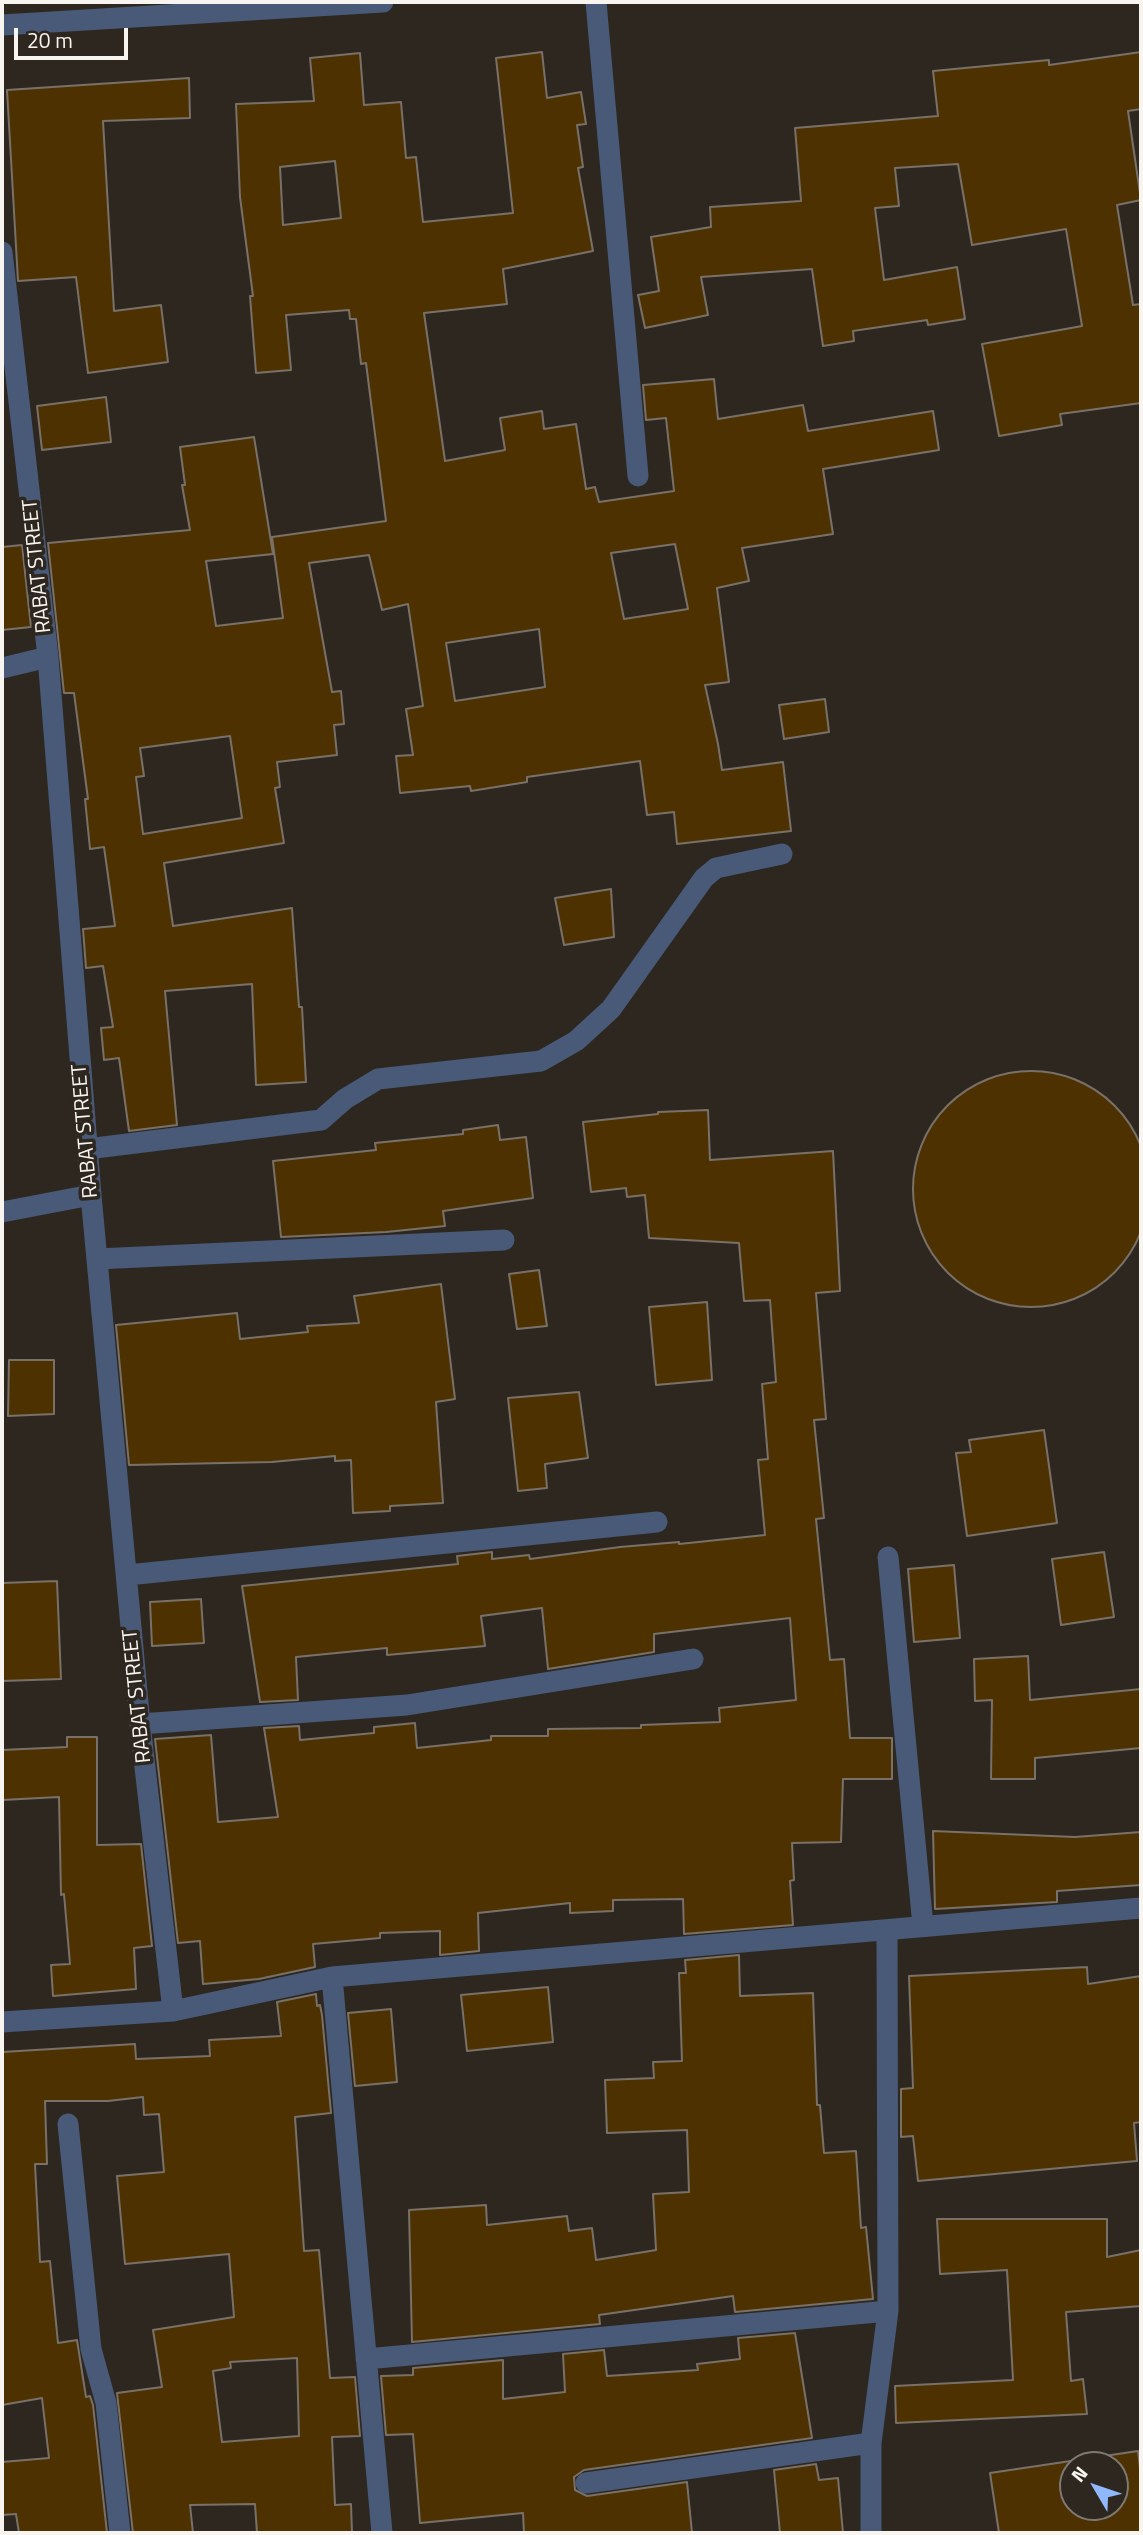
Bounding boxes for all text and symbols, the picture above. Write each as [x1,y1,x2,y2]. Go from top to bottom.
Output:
scale bar [18,14,131,58]
text: 20 m [27,24,73,56]
street label: RABAT STREET [18,498,58,634]
street label: RABAT STREET [68,1063,104,1199]
street label: RABAT STREET [118,1628,158,1764]
north arrow [1059,2451,1129,2521]
text: N [1063,2459,1094,2488]

